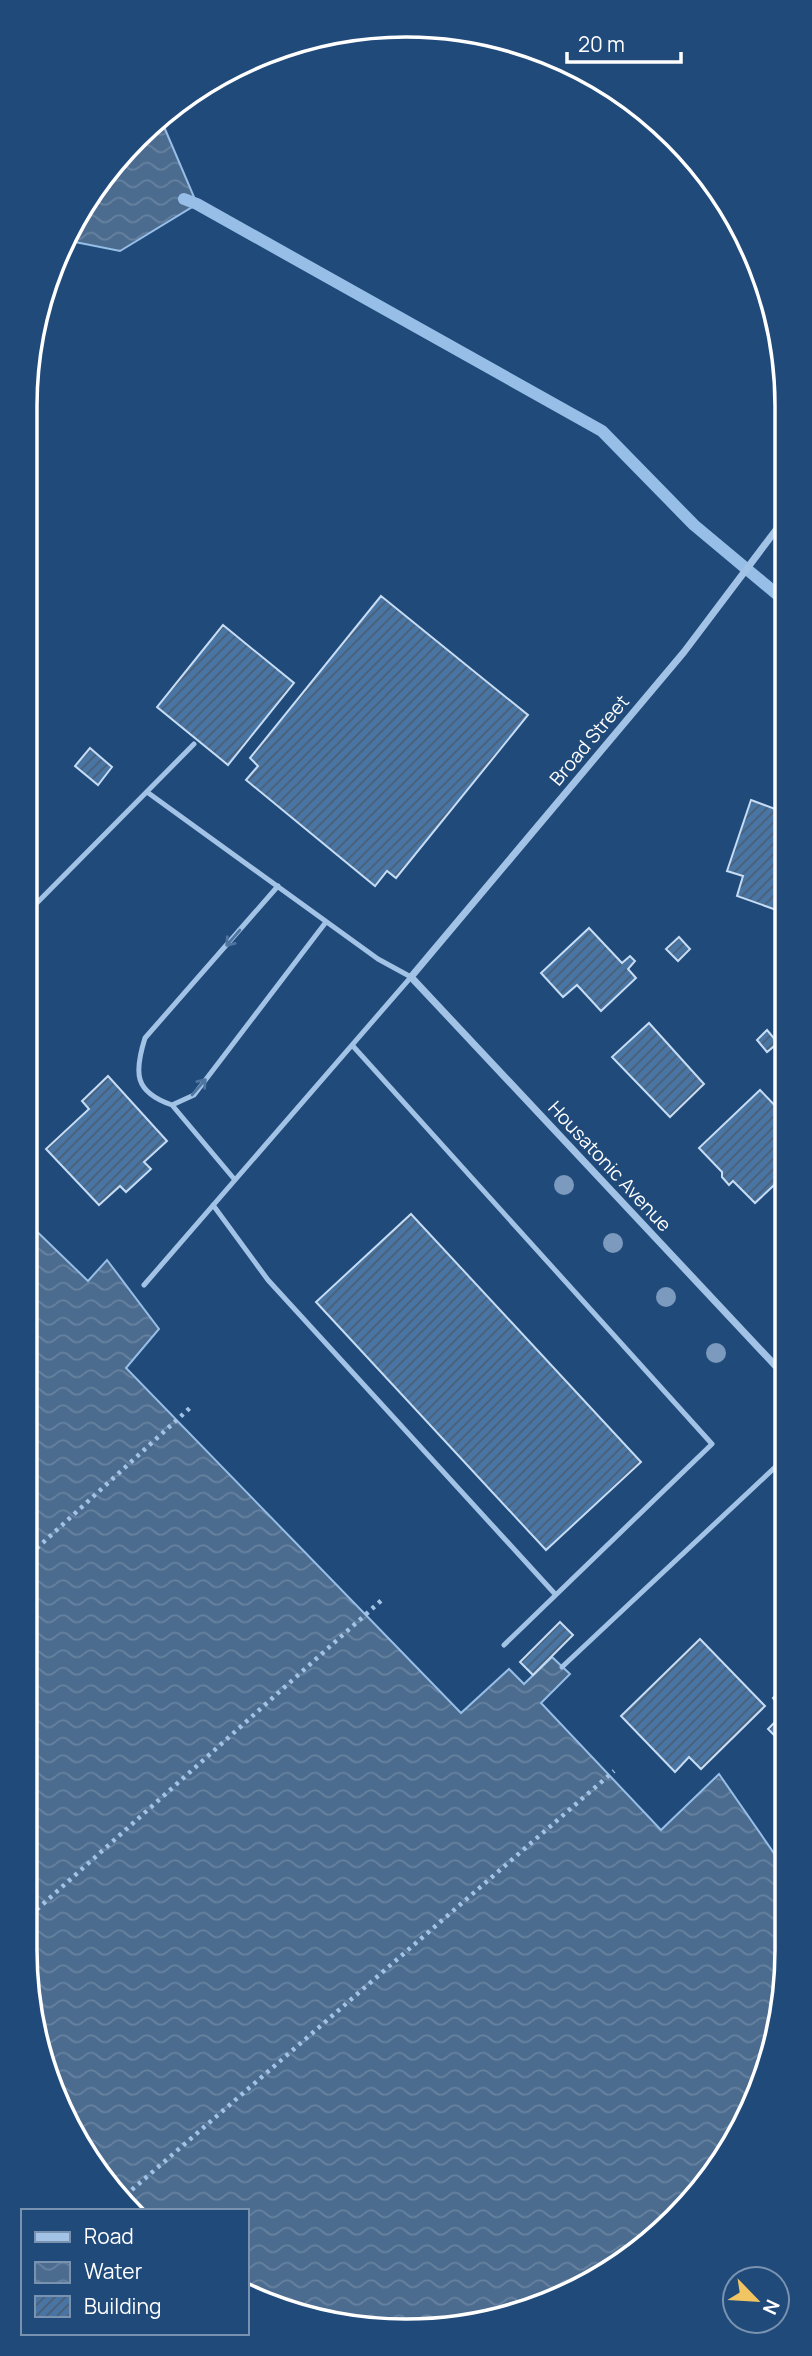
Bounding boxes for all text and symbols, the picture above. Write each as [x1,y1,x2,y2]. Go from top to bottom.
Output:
scale bar [567,21,681,65]
text: 20 m [578,30,625,58]
street label: Broad Street [543,689,635,791]
one-way arrow [225,929,241,947]
one-way arrow [190,1078,206,1096]
street label: Housatonic Avenue [543,1095,677,1237]
legend [21,2209,248,2335]
text: Road [84,2222,134,2250]
text: Water [84,2257,143,2285]
north arrow [721,2265,791,2335]
text: Building [84,2292,161,2320]
text: N [757,2296,786,2319]

